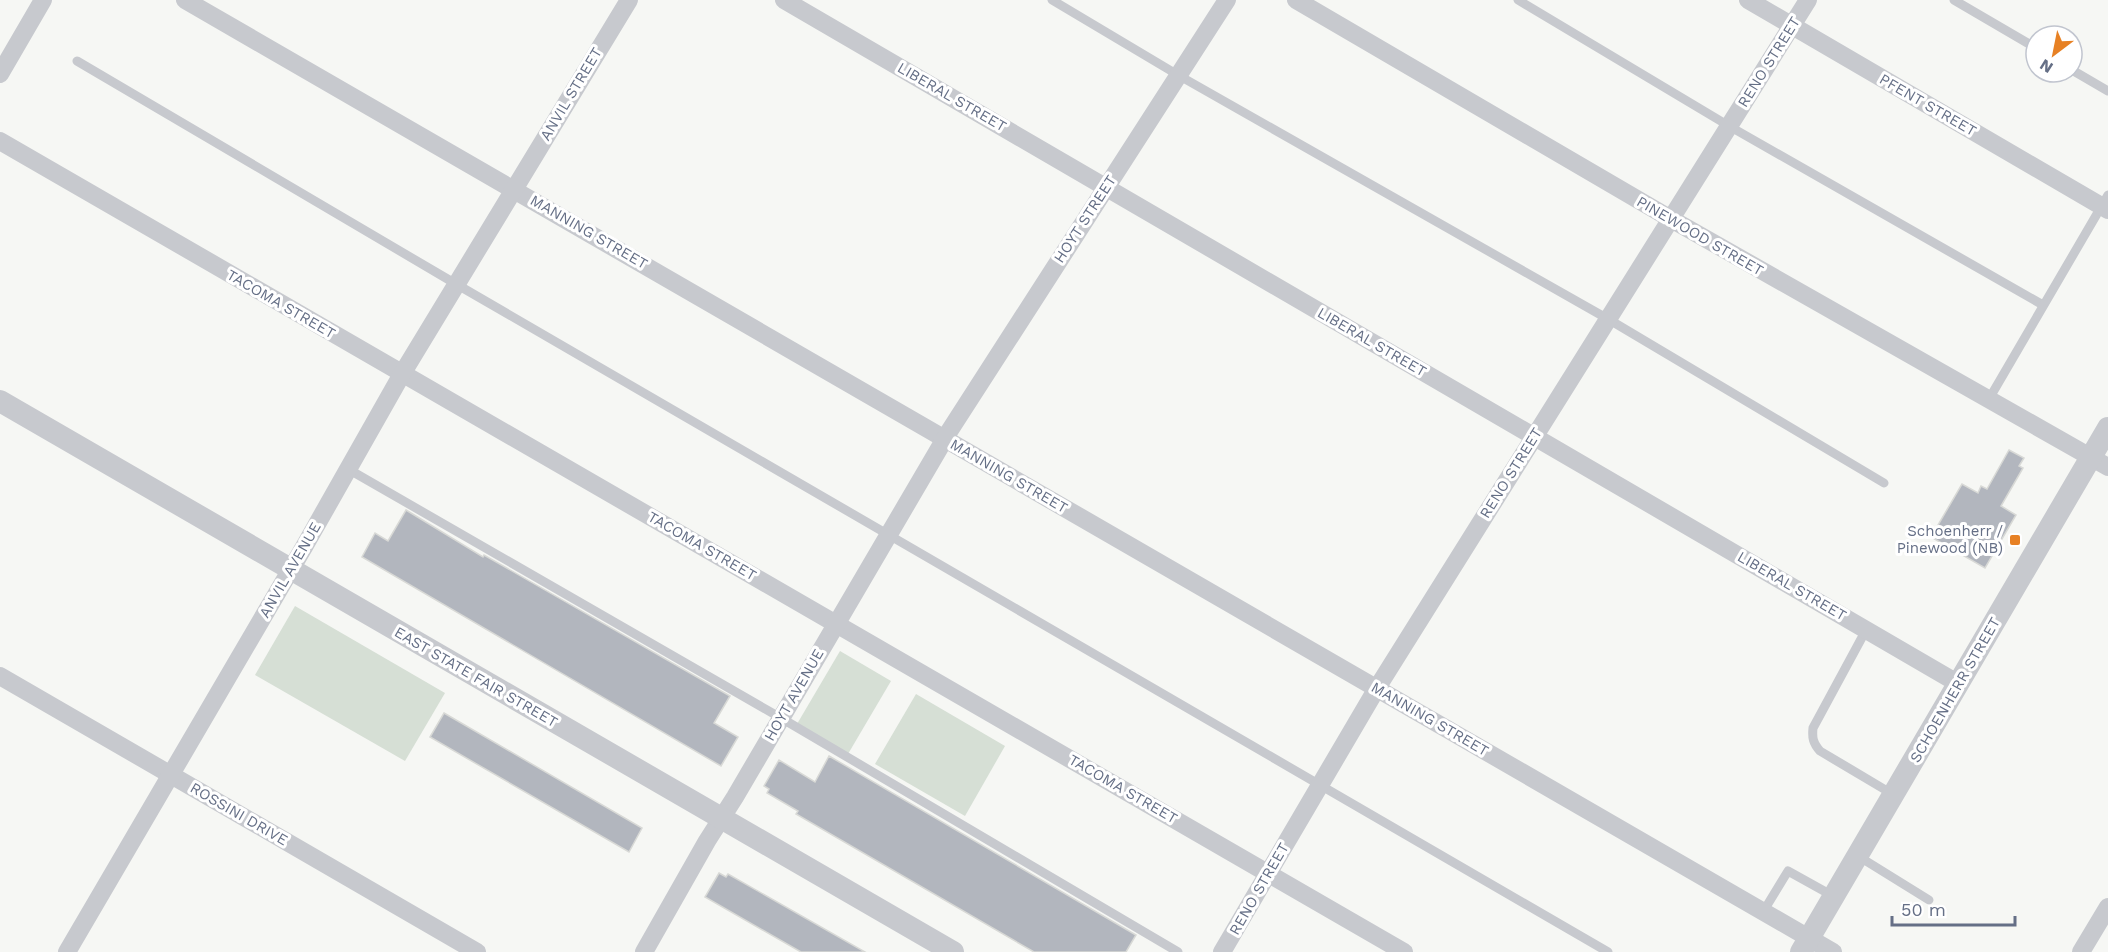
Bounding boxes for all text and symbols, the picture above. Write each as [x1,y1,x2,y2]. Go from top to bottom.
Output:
street label: RENO STREET [1734,13,1804,111]
north arrow [2024,24,2084,84]
street label: ANVIL STREET [536,44,606,144]
text: N [2036,55,2056,77]
street label: LIBERAL STREET [894,59,1010,135]
street label: PFENT STREET [1876,70,1980,140]
street label: HOYT STREET [1050,172,1120,266]
street label: MANNING STREET [527,191,651,273]
street label: PINEWOOD STREET [1633,192,1767,280]
street label: TACOMA STREET [223,266,339,342]
street label: LIBERAL STREET [1314,304,1430,380]
street label: RENO STREET [1476,424,1546,522]
street label: MANNING STREET [947,435,1071,517]
street label: TACOMA STREET [644,508,760,584]
street label: ANVIL AVENUE [255,519,325,621]
place label: Schoenherr / Pinewood (NB) [1897,522,2003,557]
marker: Schoenherr / Pinewood (NB) [2008,533,2022,547]
street label: LIBERAL STREET [1734,548,1850,624]
street label: SCHOENHERR STREET [1906,614,2004,766]
street label: EAST STATE FAIR STREET [391,623,561,731]
street label: HOYT AVENUE [760,646,828,744]
street label: MANNING STREET [1368,678,1492,760]
street label: TACOMA STREET [1065,751,1181,827]
street label: ROSSINI DRIVE [187,779,291,849]
street label: RENO STREET [1225,840,1293,938]
scale bar [1892,889,2015,927]
text: 50 m [1901,899,1946,920]

